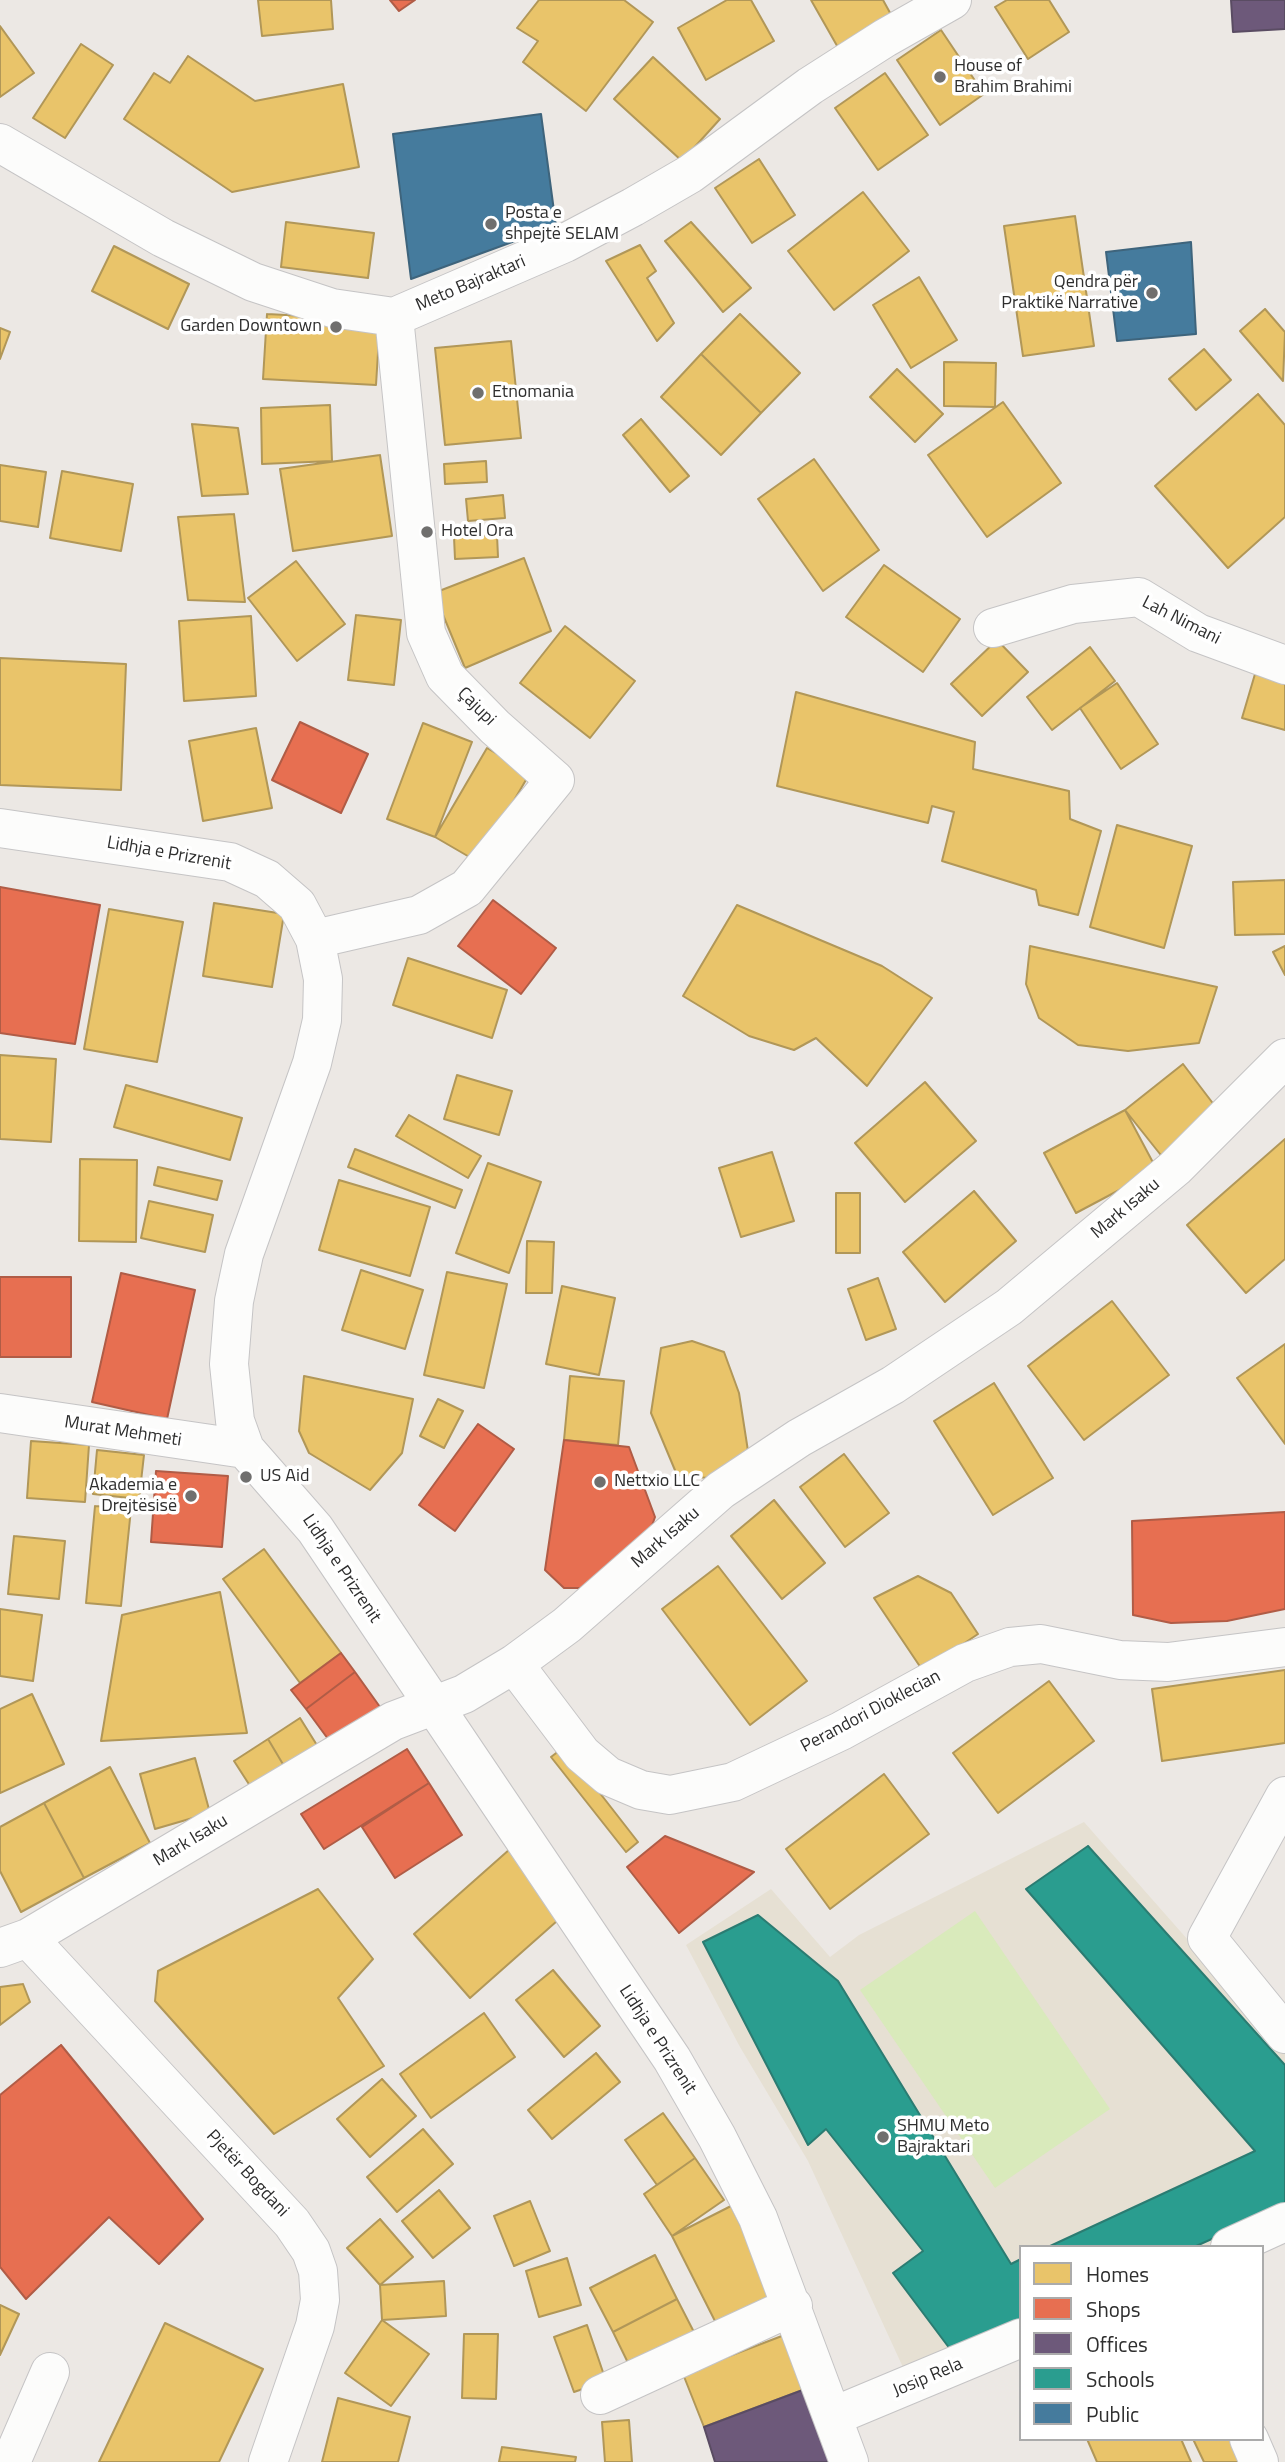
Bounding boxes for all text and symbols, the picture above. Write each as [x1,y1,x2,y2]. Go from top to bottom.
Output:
place label: House of Brahim Brahimi [954,56,1072,98]
marker: House of Brahim Brahimi [932,69,948,85]
place label: Posta e shpejtë SELAM [505,203,619,246]
marker: Posta e shpejtë SELAM [483,216,499,232]
street label: Meto Bajraktari [413,251,529,317]
place label: Qendra për Praktikë Narrative [1001,272,1138,314]
marker: Qendra për Praktikë Narrative [1144,285,1160,301]
place label: Garden Downtown [180,316,322,338]
marker: Garden Downtown [328,319,344,335]
place label: Etnomania [492,382,574,404]
marker: Etnomania [470,385,486,401]
place label: Hotel Ora [441,521,513,543]
marker: Hotel Ora [419,524,435,540]
street label: Lah Nimani [1138,592,1224,650]
street label: Çajupi [452,683,500,731]
street label: Lidhja e Prizrenit [105,832,233,876]
street label: Mark Isaku [1087,1174,1165,1244]
street label: Murat Mehmeti [63,1412,183,1452]
place label: US Aid [260,1466,309,1488]
marker: US Aid [238,1469,254,1485]
place label: Nettxio LLC [614,1471,700,1493]
marker: Nettxio LLC [592,1474,608,1490]
place label: Akademia e Drejtësisë [89,1475,177,1518]
marker: Akademia e Drejtësisë [183,1488,199,1504]
street label: Mark Isaku [628,1503,704,1573]
street label: Lidhja e Prizrenit [297,1511,385,1627]
street label: Perandori Dioklecian [797,1666,945,1758]
street label: Mark Isaku [150,1810,232,1872]
street label: Lidhja e Prizrenit [614,1981,700,2099]
place label: SHMU Meto Bajraktari [897,2116,989,2158]
street label: Pjetër Bogdani [201,2126,293,2222]
marker: SHMU Meto Bajraktari [875,2129,891,2145]
legend [1019,2245,1264,2441]
text: Homes [1086,2258,1149,2290]
text: Shops [1086,2293,1141,2325]
text: Offices [1086,2328,1148,2360]
street label: Josip Rela [890,2354,966,2402]
text: Schools [1086,2363,1155,2395]
text: Public [1086,2398,1139,2430]

